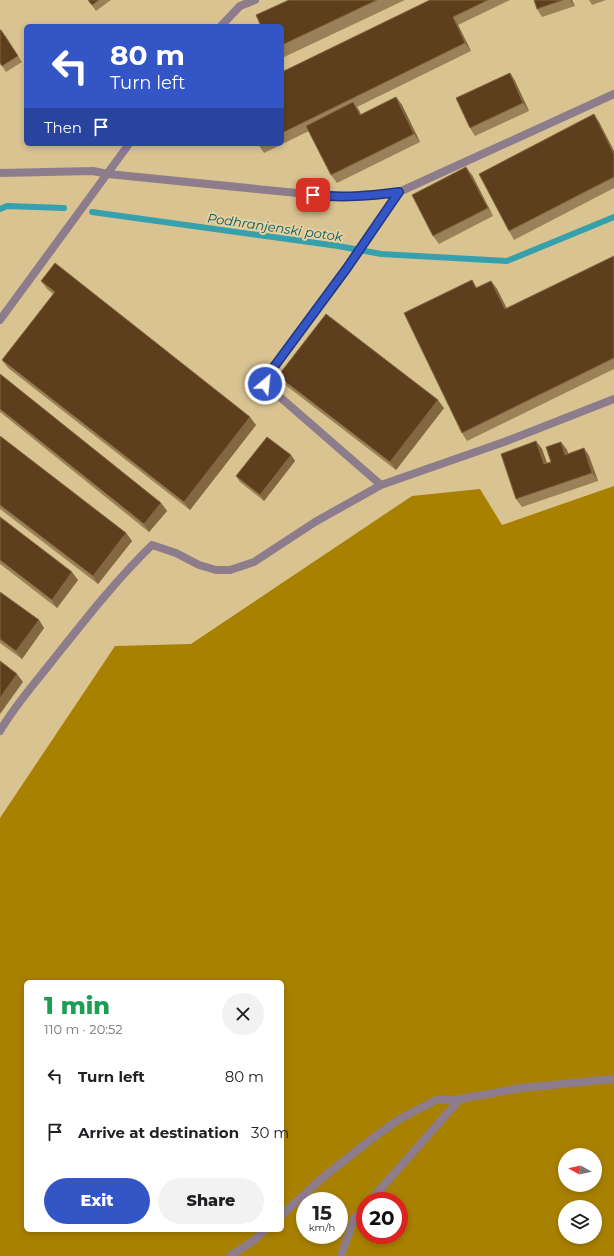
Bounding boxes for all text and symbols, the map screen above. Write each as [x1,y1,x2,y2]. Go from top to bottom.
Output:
text: 80 m [110,38,185,72]
icon: left [44,40,96,92]
text: Turn left [110,72,185,94]
icon: arrive [90,116,112,138]
text: Then [44,118,82,137]
pin [296,178,330,212]
icon: arrive [302,184,324,206]
water label: Podhranjenski potok [206,210,345,245]
position arrow [244,363,286,405]
text: 1 min [44,991,110,1020]
button: close [222,993,264,1035]
text: 110 m · 20:52 [44,1021,123,1037]
icon: left [44,1065,66,1087]
text: Turn left [78,1067,145,1086]
text: 80 m [225,1067,264,1086]
icon: arrive [44,1121,66,1143]
text: Arrive at destination [78,1123,239,1142]
text: 30 m [251,1123,289,1142]
north arrow [558,1148,602,1192]
map controls [558,1148,602,1244]
button: Exit [44,1178,150,1224]
button: Share [158,1178,264,1224]
speed limit sign: 20 [356,1192,408,1244]
button: layers [558,1200,602,1244]
text: 15 [312,1201,332,1225]
text: km/h [309,1221,335,1234]

